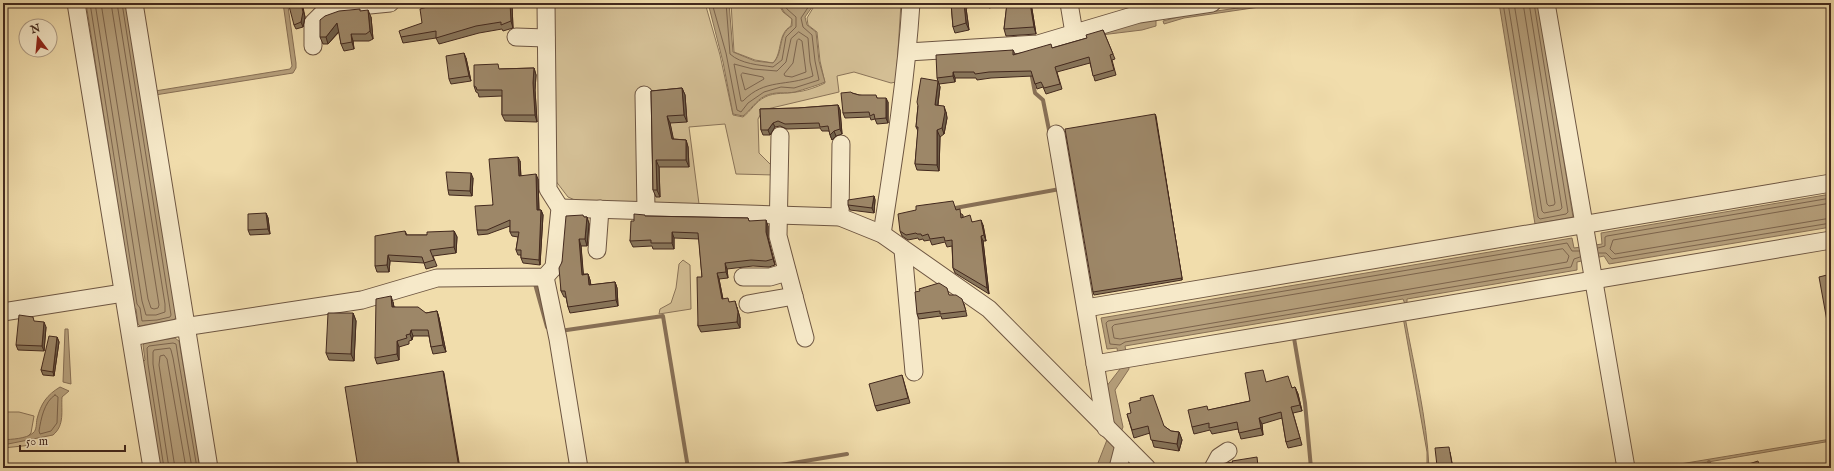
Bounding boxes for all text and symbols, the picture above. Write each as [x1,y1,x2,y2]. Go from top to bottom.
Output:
north arrow [18,18,58,58]
text: N [28,21,42,38]
scale bar [20,427,125,453]
text: 50 m [26,434,48,449]

